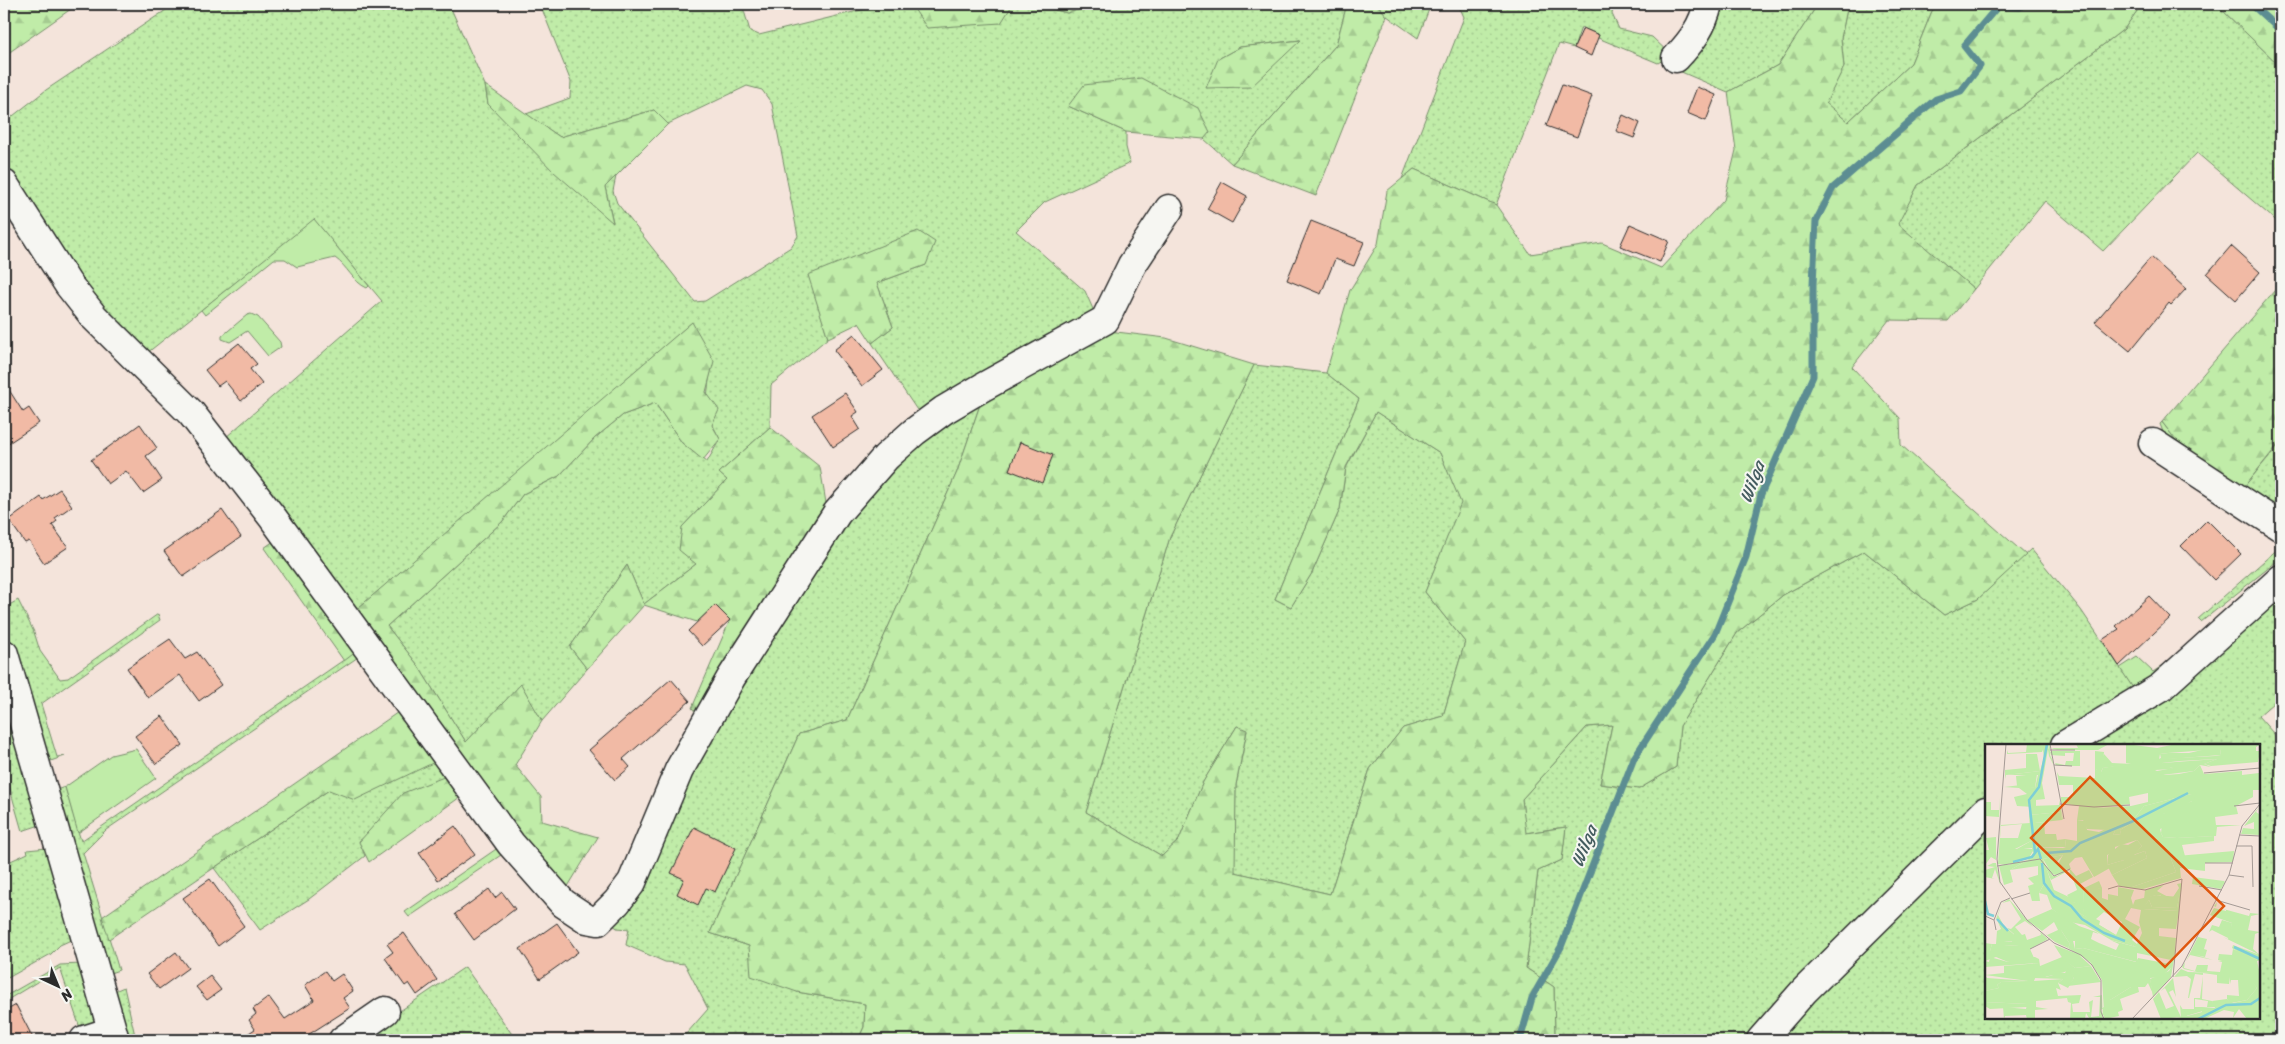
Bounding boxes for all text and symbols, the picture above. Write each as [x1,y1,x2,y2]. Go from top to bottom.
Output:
water label: Wilga [1730,455,1775,507]
inset map [1985,744,2260,1019]
water label: Wilga [1562,819,1607,871]
north arrow [32,962,82,1012]
text: N [54,982,80,1008]

